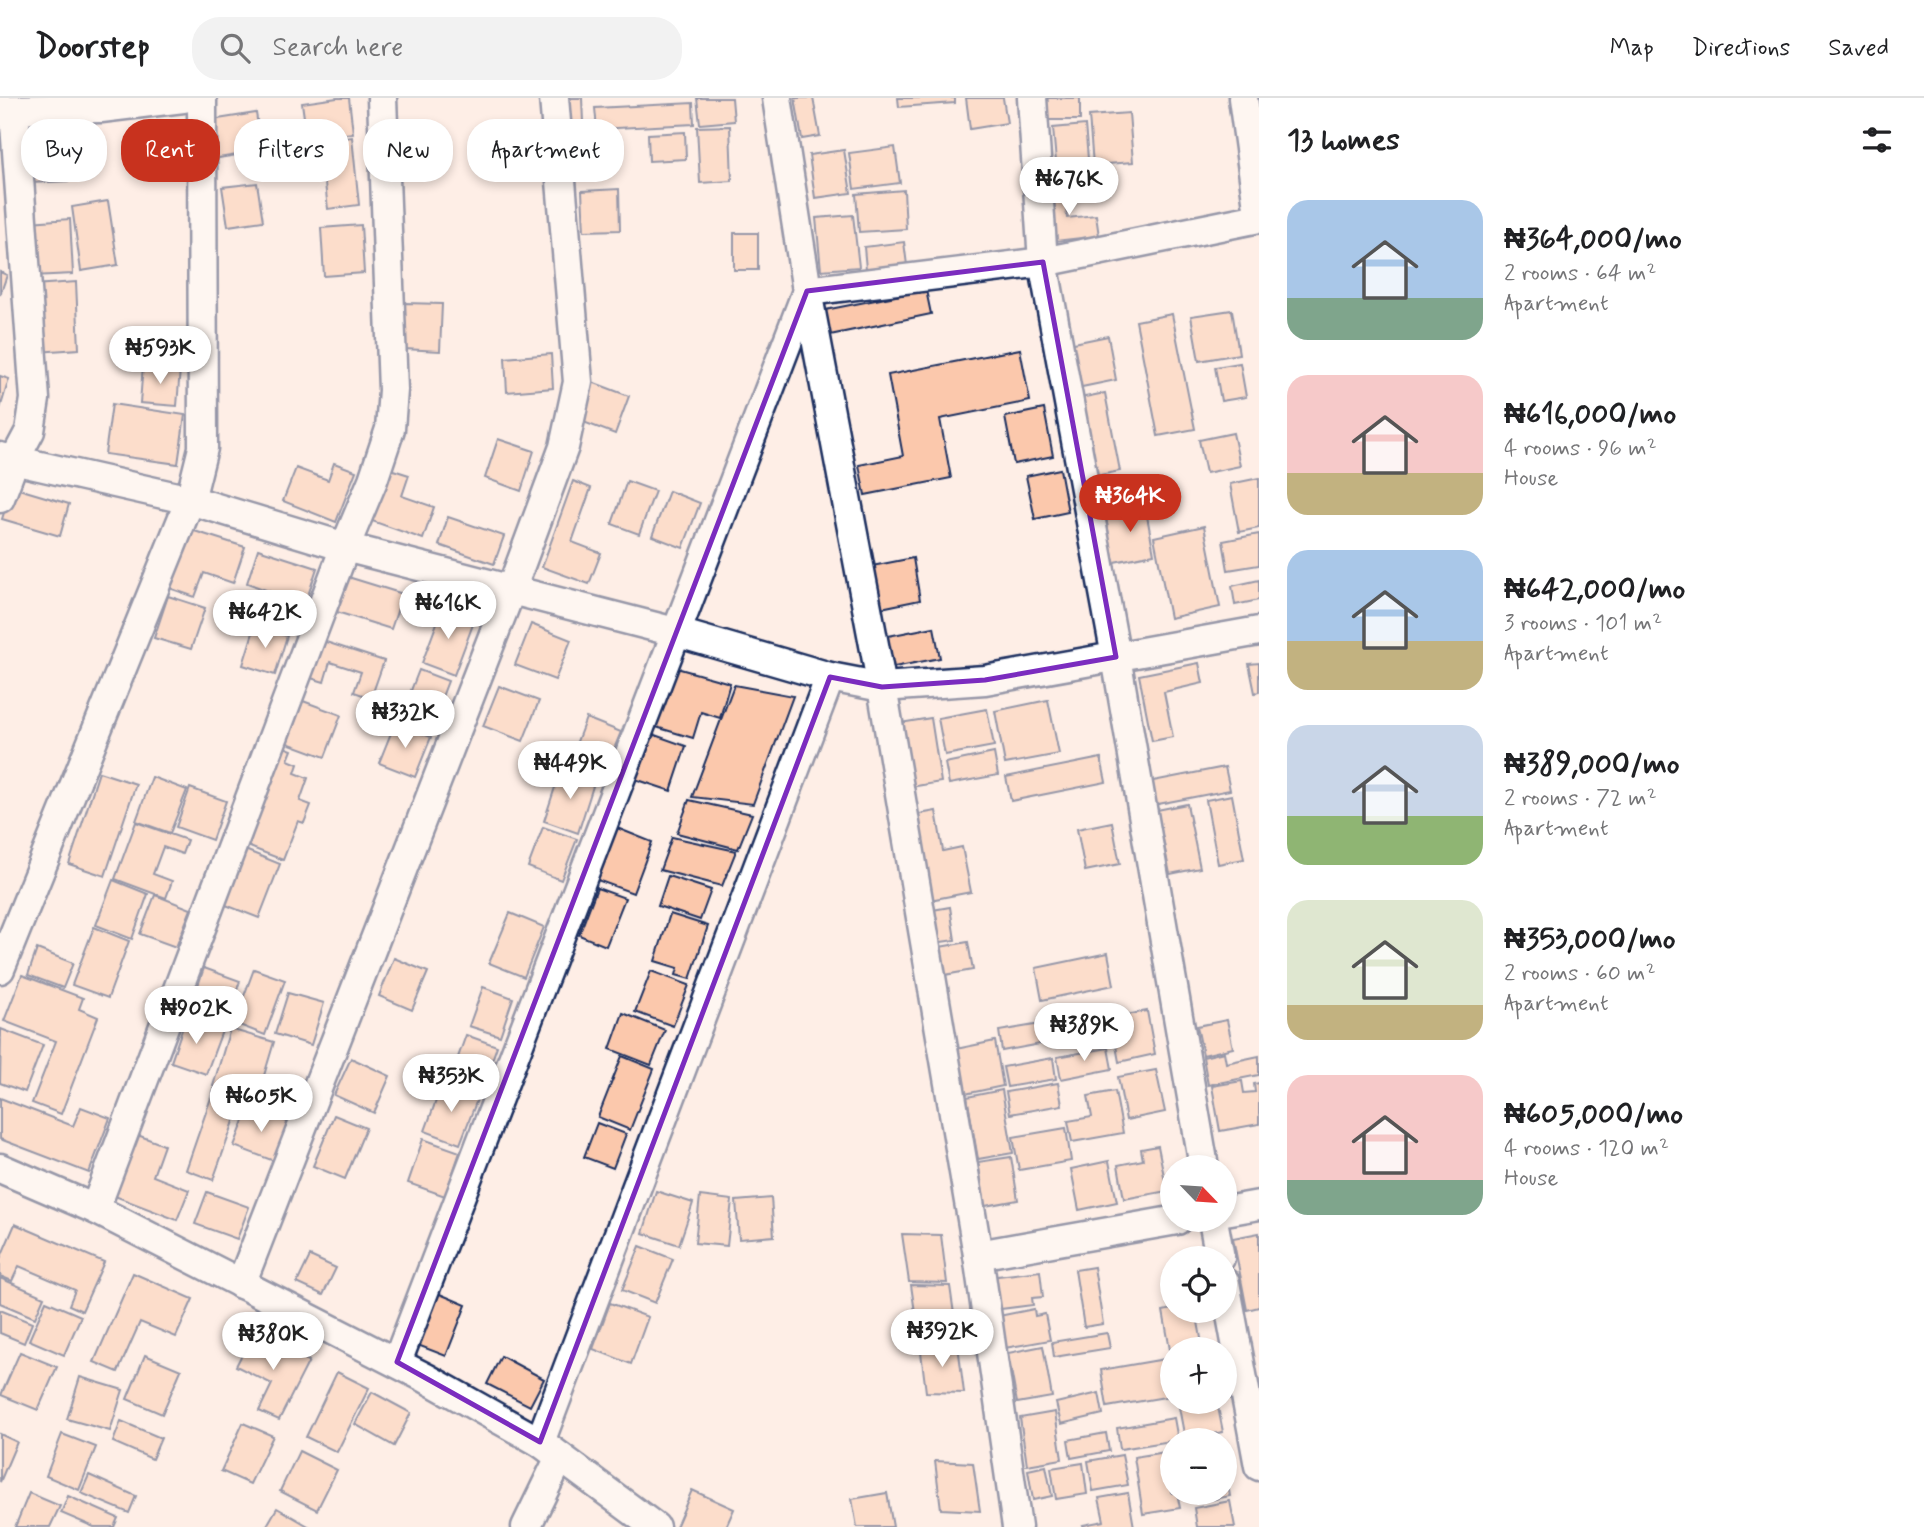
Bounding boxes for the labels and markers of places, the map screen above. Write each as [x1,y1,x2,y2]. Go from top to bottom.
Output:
pin: ₦676K [1020,158,1118,217]
pin: ₦593K [111,327,209,386]
pin: ₦364K [1081,474,1179,534]
pin: ₦616K [399,582,497,641]
pin: ₦642K [216,590,314,650]
pin: ₦332K [356,690,454,750]
pin: ₦449K [521,742,619,801]
pin: ₦902K [147,986,245,1046]
pin: ₦389K [1035,1004,1133,1063]
pin: ₦353K [402,1054,500,1114]
pin: ₦605K [212,1074,310,1134]
pin: ₦392K [893,1310,991,1369]
pin: ₦380K [224,1312,322,1372]

